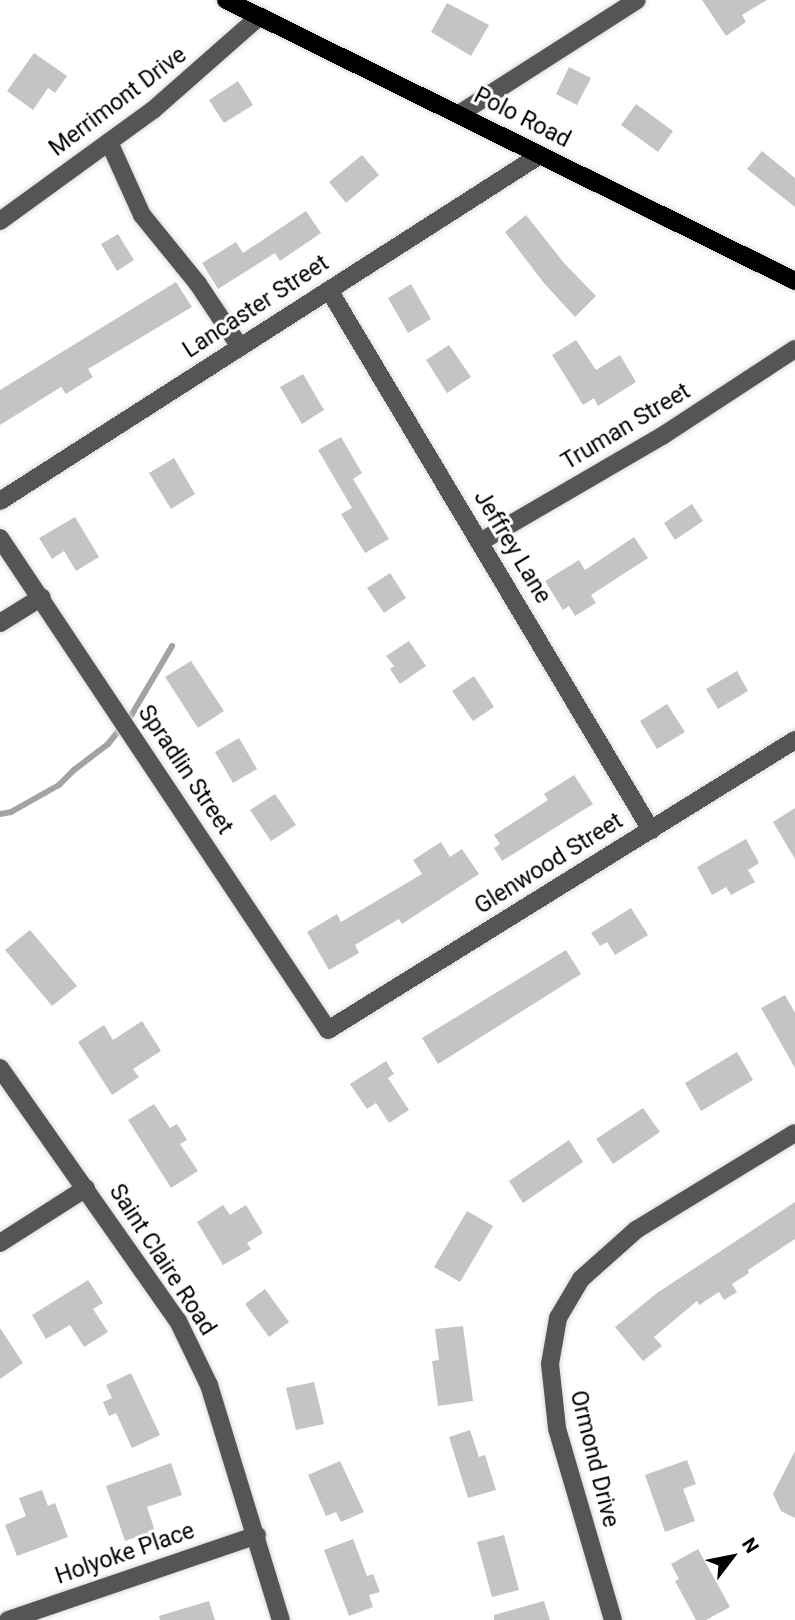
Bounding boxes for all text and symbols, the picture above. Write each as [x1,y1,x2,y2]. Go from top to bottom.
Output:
street label: Merrimont Drive [44,42,192,162]
street label: Polo Road [469,82,575,154]
street label: Lancaster Street [178,250,334,364]
street label: Truman Street [557,378,695,476]
street label: Jeffrey Lane [467,486,557,608]
street label: Spradlin Street [132,700,238,840]
street label: Glenwood Street [470,808,628,920]
street label: Saint Claire Road [103,1179,221,1341]
street label: Ormond Drive [564,1388,624,1530]
street label: Holyoke Place [52,1517,198,1591]
north arrow [697,1522,767,1592]
text: N [737,1534,764,1557]

